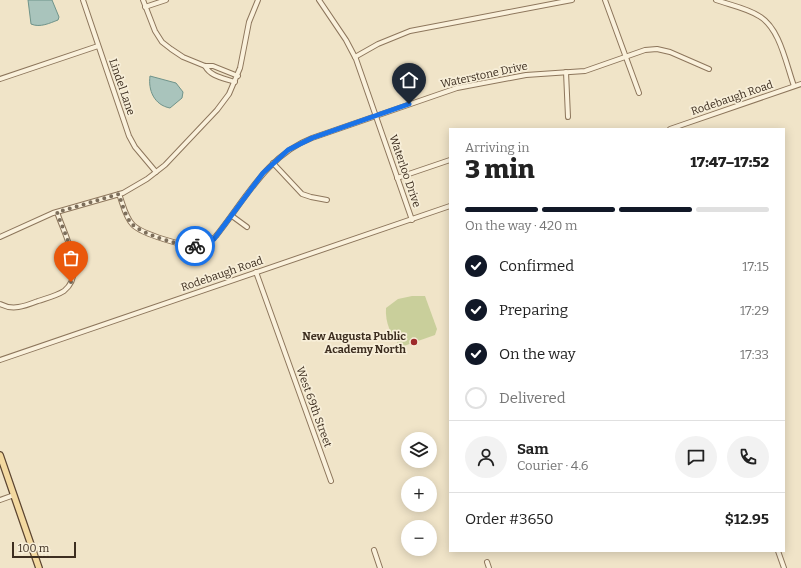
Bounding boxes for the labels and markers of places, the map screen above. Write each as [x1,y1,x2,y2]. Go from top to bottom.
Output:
pin [392,63,426,104]
pin [54,241,88,282]
place label: New Augusta Public Academy North [302,330,406,356]
marker: New Augusta Public Academy North [409,337,419,347]

